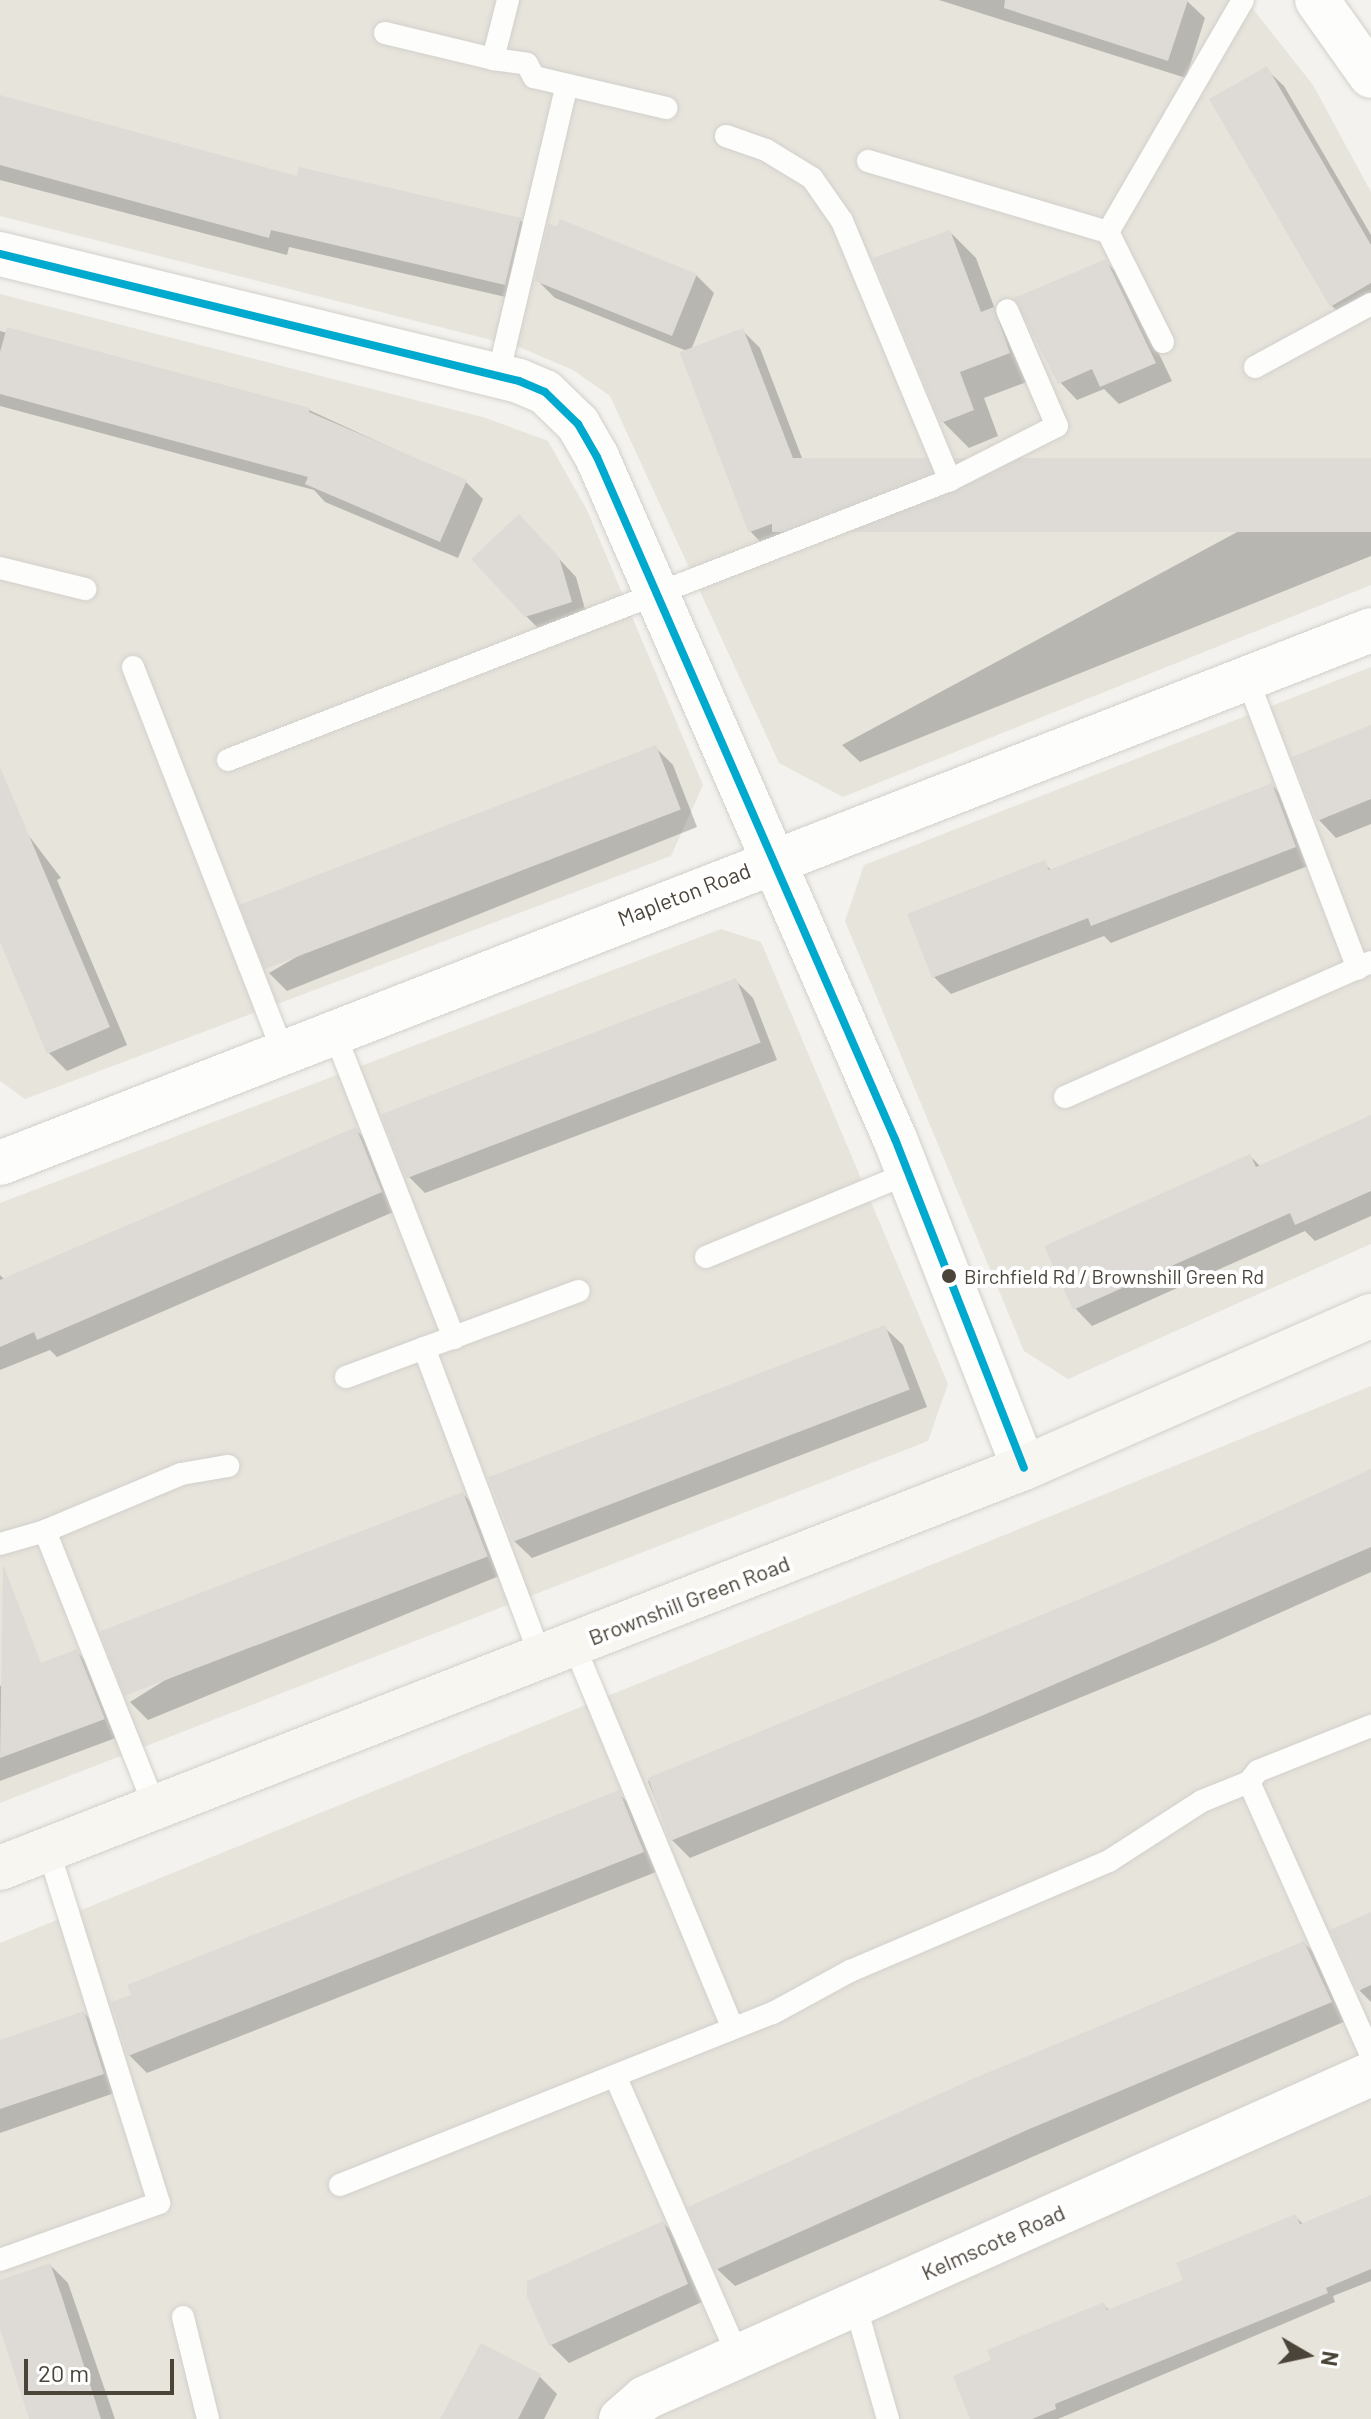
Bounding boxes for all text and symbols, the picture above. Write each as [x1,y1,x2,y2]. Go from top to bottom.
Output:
street label: Mapleton Road [614,857,754,931]
place label: Birchfield Rd / Brownshill Green Rd [964,1264,1264,1288]
marker: Birchfield Rd / Brownshill Green Rd [941,1268,957,1284]
street label: Brownshill Green Road [585,1549,793,1651]
street label: Kelmscote Road [917,2199,1069,2285]
north arrow [1267,2315,1347,2395]
scale bar [28,2343,178,2393]
text: N [1317,2349,1345,2368]
text: 20 m [38,2358,89,2387]

